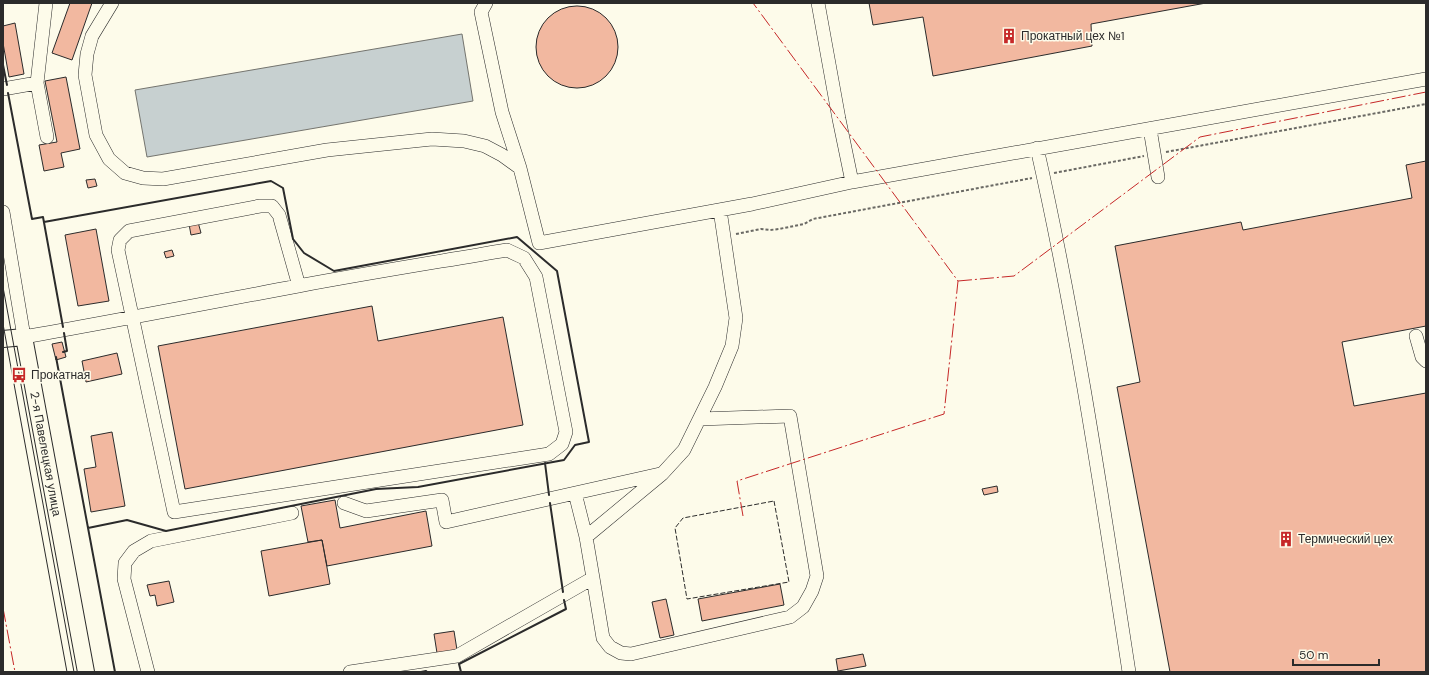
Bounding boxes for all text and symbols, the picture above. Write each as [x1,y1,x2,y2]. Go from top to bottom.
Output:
building icon: Прокатный цех №1 [1000,27,1018,45]
place label: Прокатный цех №1 [1021,28,1125,44]
bus stop icon: Прокатная [10,366,28,384]
place label: Прокатная [31,367,90,383]
street label: 2-я Павелецкая улица [26,390,65,518]
building icon: Термический цех [1277,530,1295,548]
place label: Термический цех [1298,531,1393,547]
scale bar [1293,641,1379,667]
text: 50 m [1299,647,1328,663]

